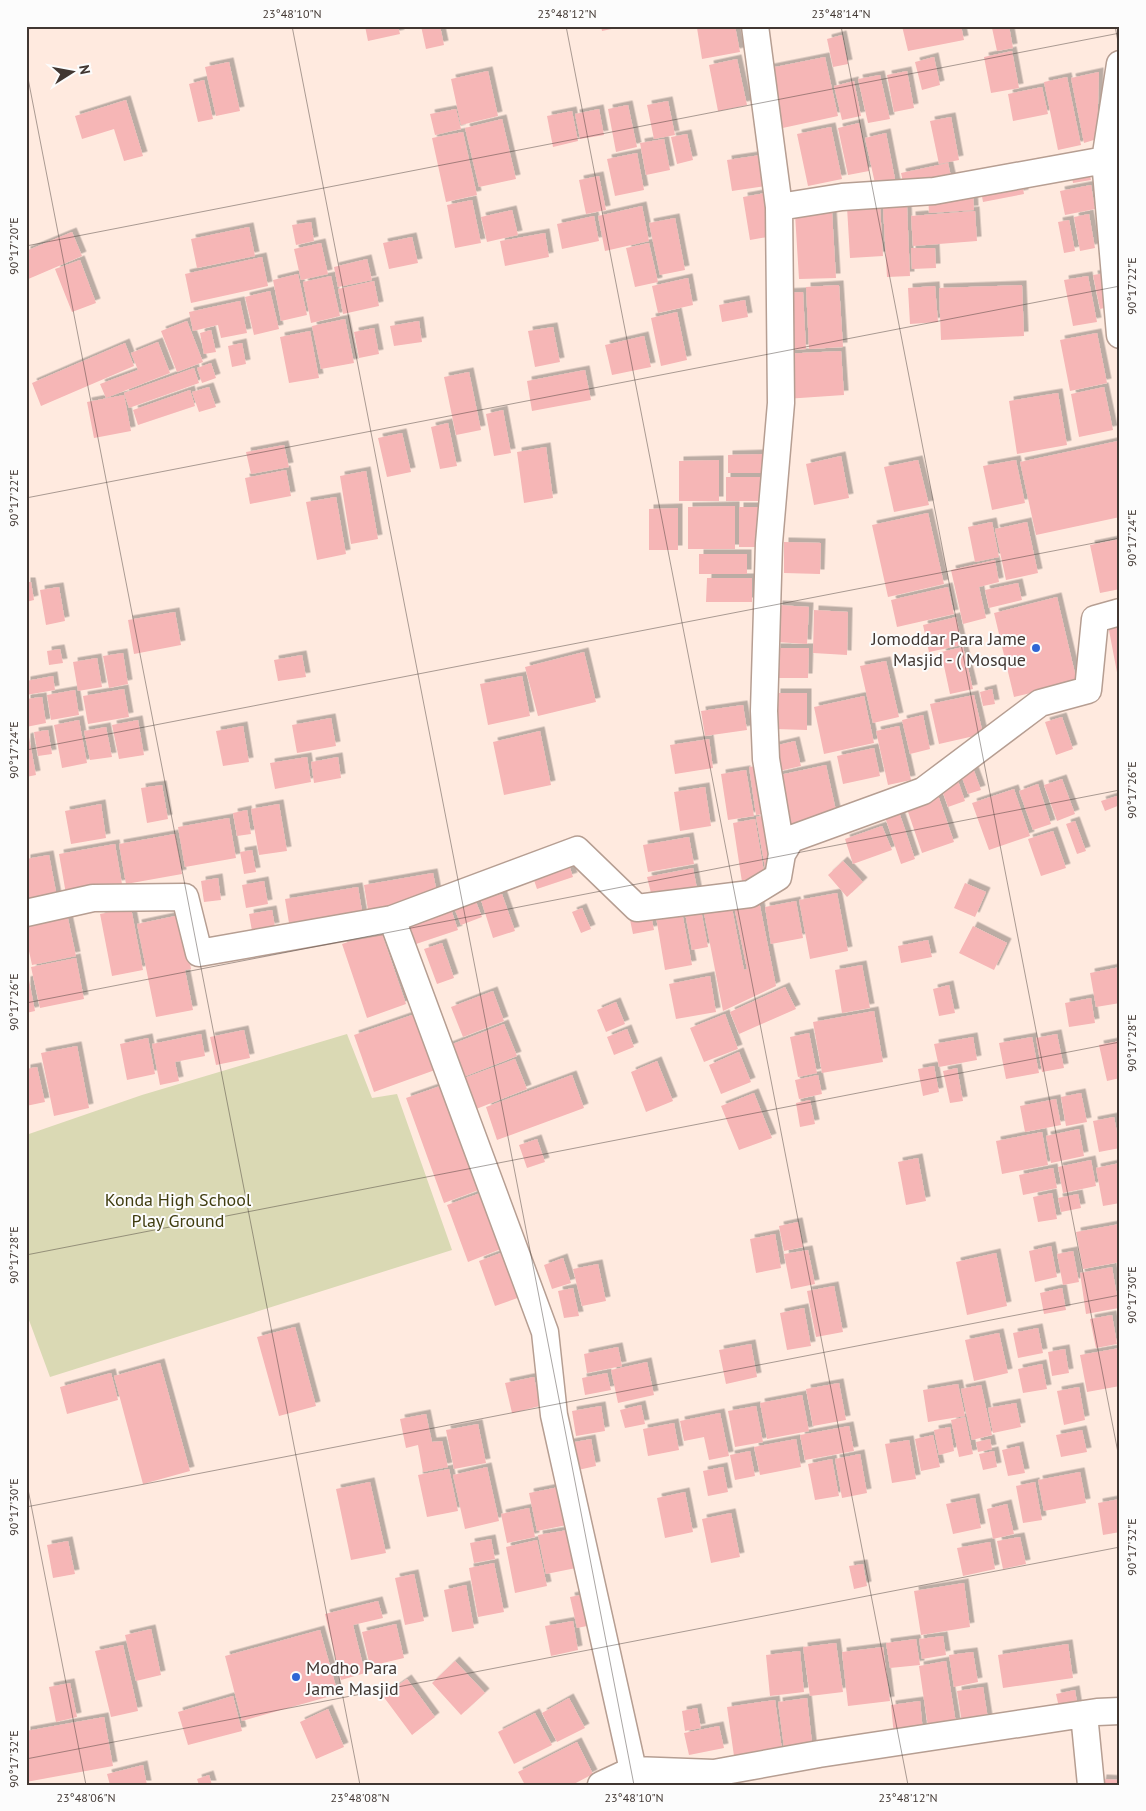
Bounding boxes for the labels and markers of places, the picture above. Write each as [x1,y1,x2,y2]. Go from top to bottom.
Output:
place label: Jomoddar Para Jame Masjid - ( Mosque [870,627,1026,671]
marker: Jomoddar Para Jame Masjid - ( Mosque [1030,642,1042,654]
place label: Modho Para Jame Masjid [305,1656,399,1700]
marker: Modho Para Jame Masjid [290,1671,302,1683]

